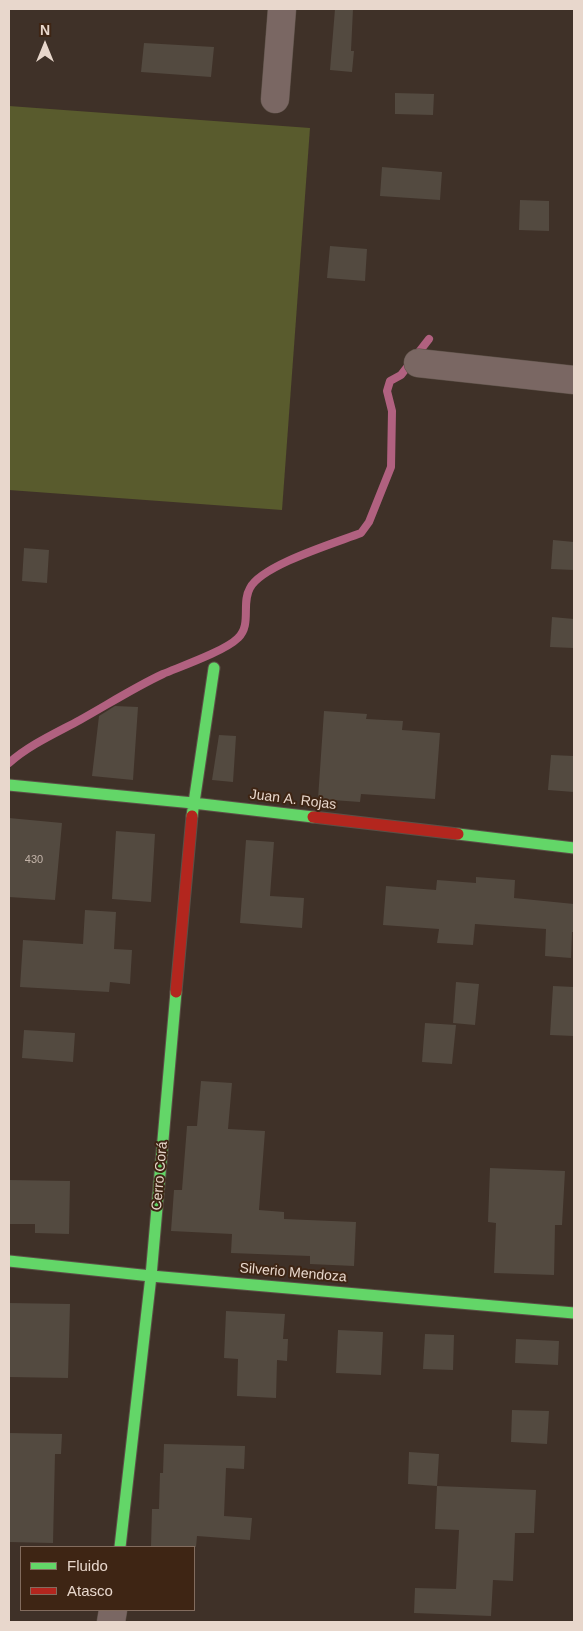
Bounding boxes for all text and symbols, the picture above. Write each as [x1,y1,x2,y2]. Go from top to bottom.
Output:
north arrow [20,20,70,70]
text: N [40,22,50,38]
street label: Juan A. Rojas [249,786,337,814]
house number: 430 [25,853,43,867]
street label: Cerro Corá [149,1141,171,1211]
street label: Silverio Mendoza [239,1260,347,1286]
legend [20,1546,195,1611]
text: Fluido [67,1557,108,1574]
text: Atasco [67,1582,113,1599]

